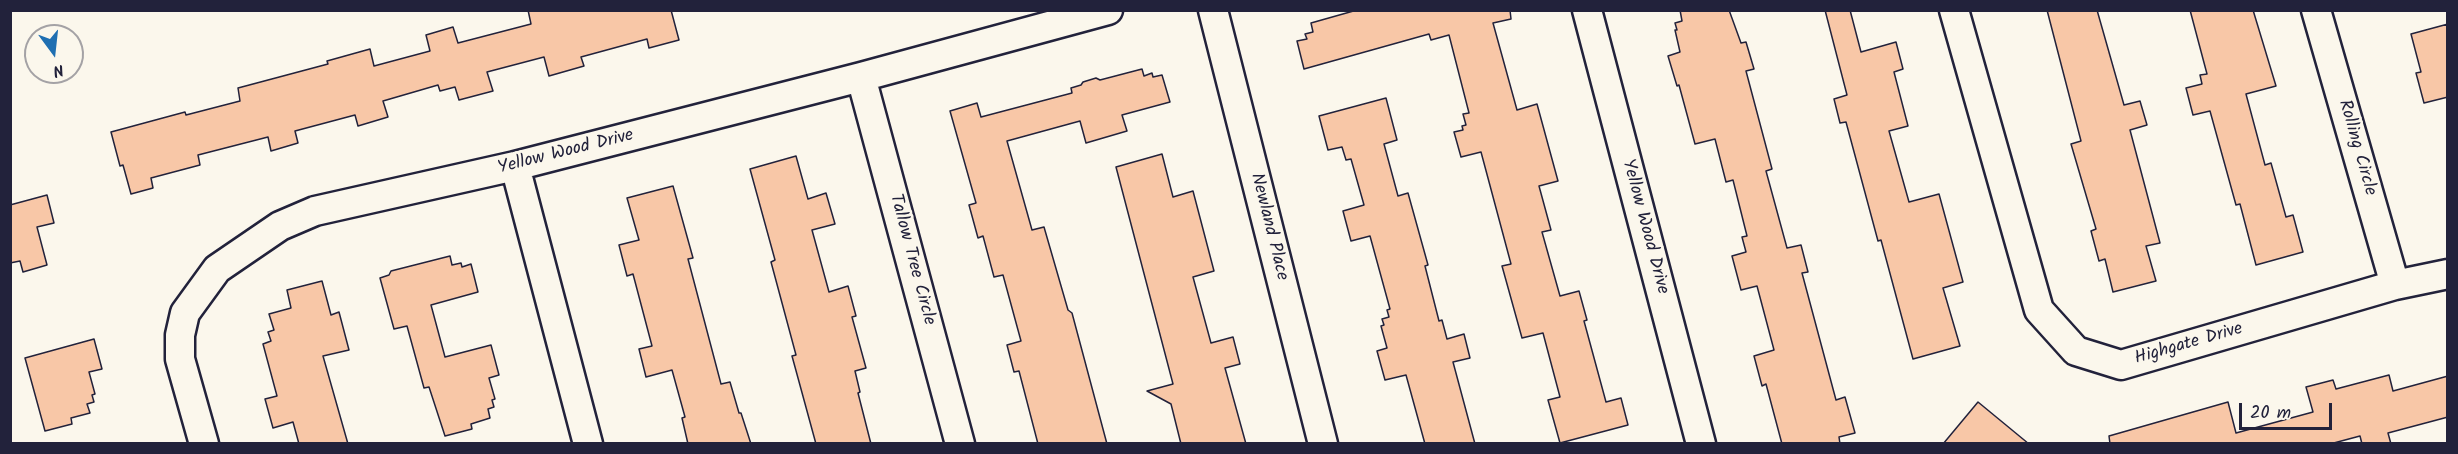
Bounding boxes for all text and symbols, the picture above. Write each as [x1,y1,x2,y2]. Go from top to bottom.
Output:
north arrow [24,24,84,84]
text: N [50,57,66,83]
street label: Rolling Circle [2332,98,2380,198]
street label: Yellow Wood Drive [496,126,636,180]
street label: Yellow Wood Drive [1616,157,1672,297]
street label: Newland Place [1244,171,1292,283]
street label: Tallow Tree Circle [883,192,939,328]
street label: Highgate Drive [2132,319,2246,371]
scale bar [2242,391,2335,429]
text: 20 m [2250,399,2291,428]

